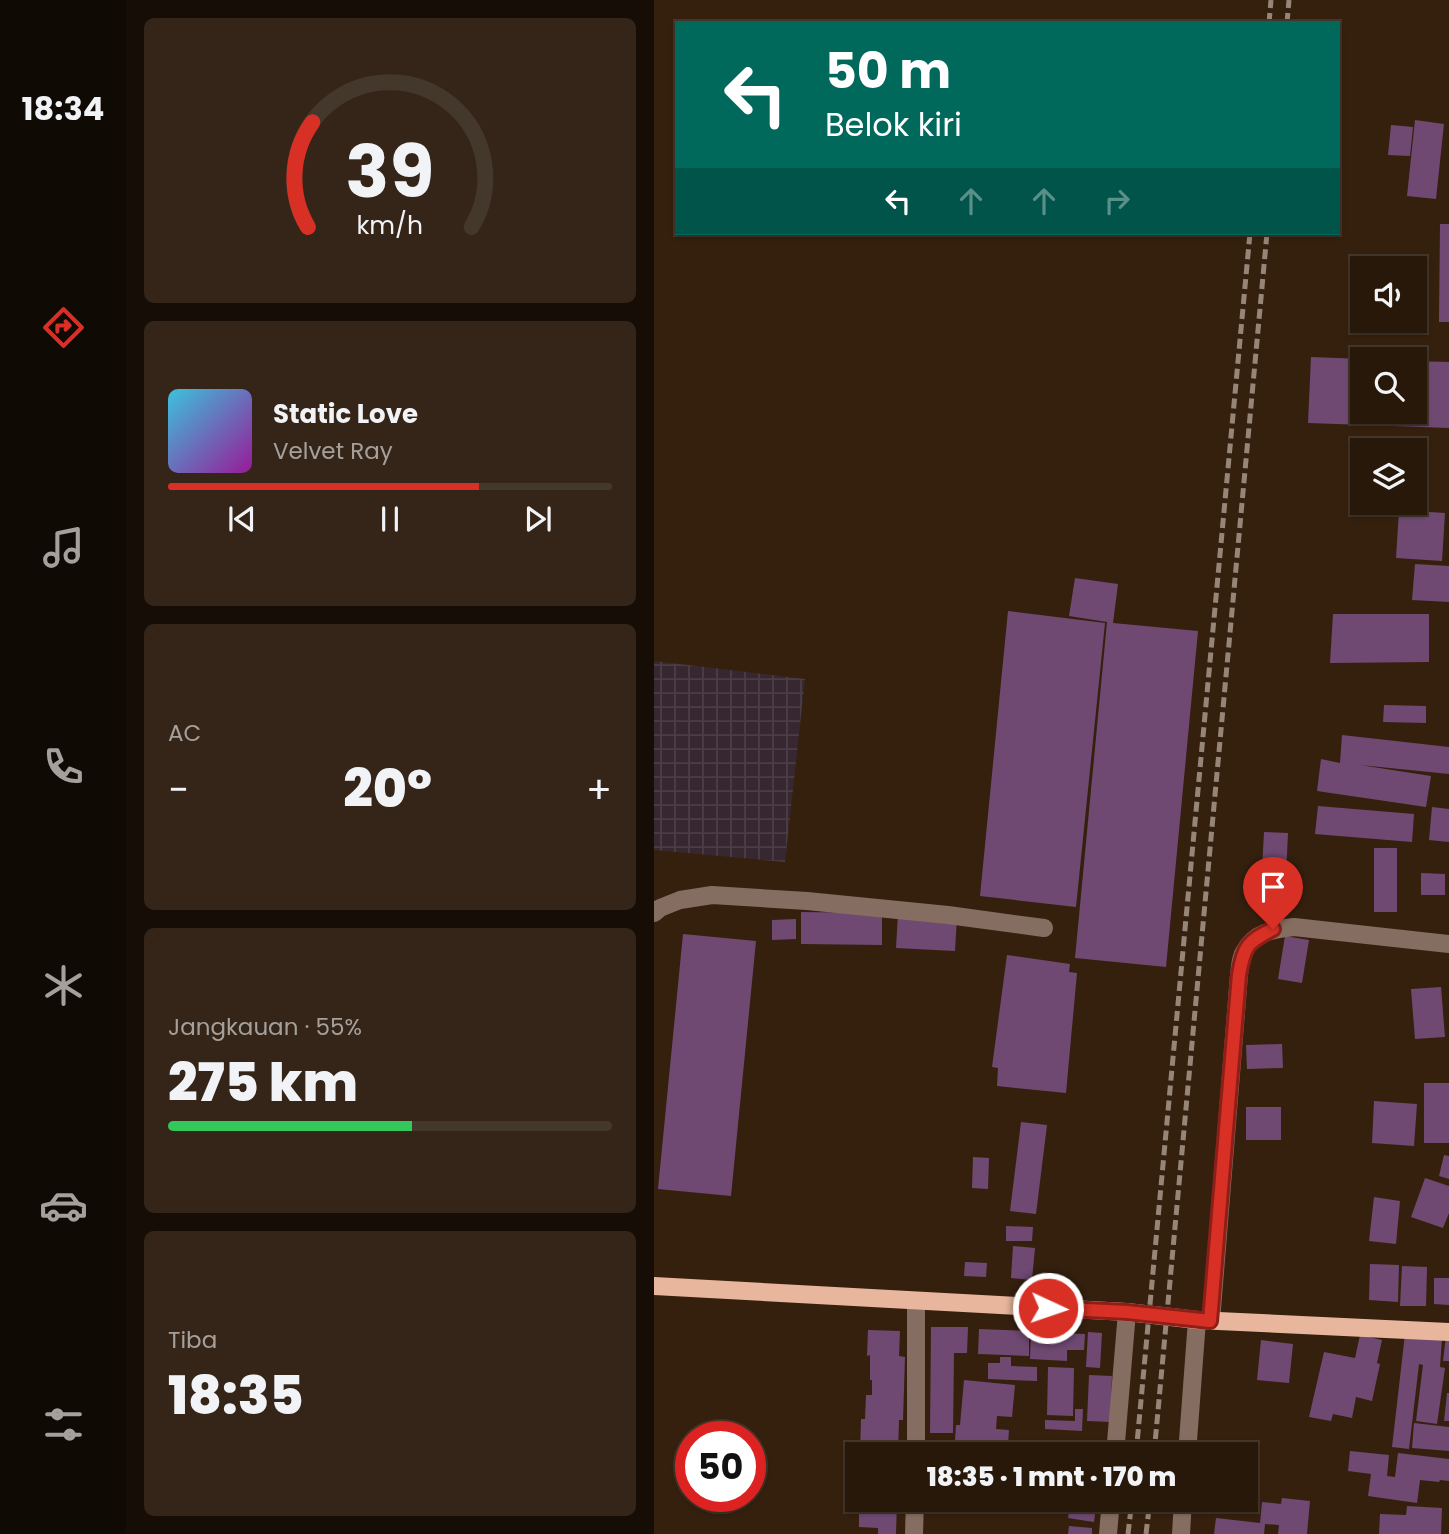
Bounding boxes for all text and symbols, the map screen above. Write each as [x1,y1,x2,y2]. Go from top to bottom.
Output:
text: 50 m [825,37,951,105]
icon: left [710,49,801,140]
text: 18:34 [22,86,104,131]
text: Belok kiri [825,102,962,147]
text: 39 [346,121,434,222]
icon: left [879,182,917,220]
icon: ahead [952,182,990,220]
icon: ahead [1025,182,1063,220]
icon: right [1098,182,1136,220]
text: km/h [357,207,423,242]
map controls [1350,256,1427,515]
button: sound [1350,256,1427,333]
icon: directions [39,303,88,352]
button: search [1350,347,1427,424]
text: Static Love [273,396,418,432]
text: Velvet Ray [273,435,393,467]
button: layers [1350,438,1427,515]
icon: previous [223,500,261,538]
icon: pause [371,500,409,538]
icon: next [519,500,557,538]
icon: music [39,523,88,572]
text: AC [168,717,201,749]
icon: phone [39,742,88,791]
text: 20° [343,752,432,825]
text: − [168,763,189,816]
text: + [586,763,612,816]
pin [1243,857,1303,929]
icon: arrive [1254,868,1292,906]
icon: climate [39,961,88,1010]
text: Jangkauan · 55% [168,1011,362,1043]
text: 275 km [168,1046,358,1119]
icon: car [39,1181,88,1230]
position arrow [1011,1271,1085,1345]
text: Tiba [168,1324,217,1356]
text: 18:35 [168,1359,304,1432]
icon: filters [39,1400,88,1449]
speed limit sign: 50 [675,1421,766,1512]
text: 18:35 · 1 mnt · 170 m [927,1459,1176,1495]

